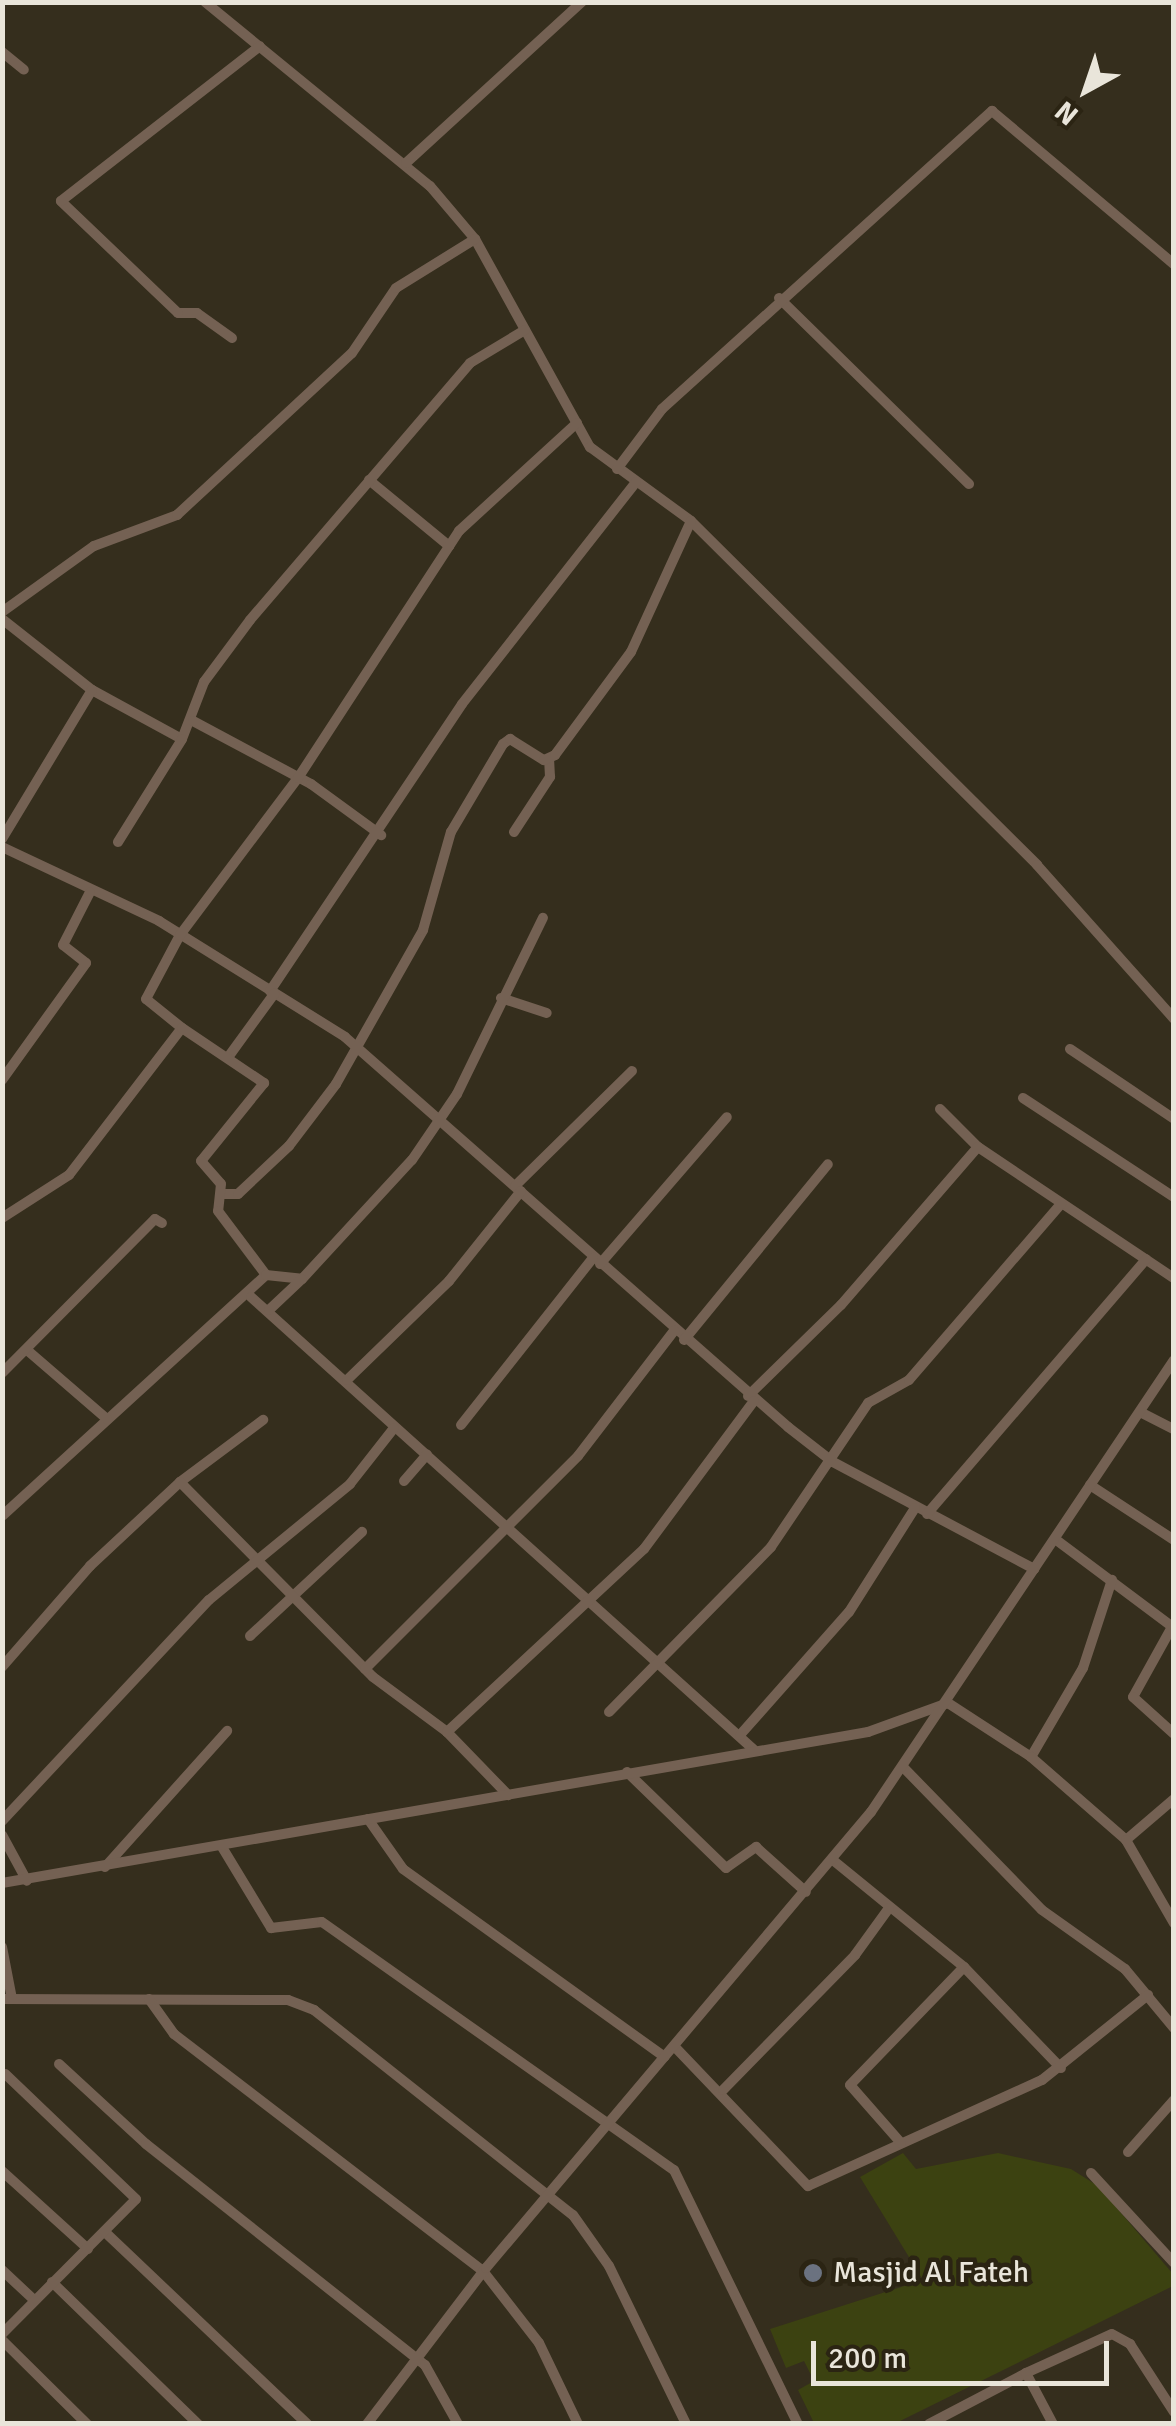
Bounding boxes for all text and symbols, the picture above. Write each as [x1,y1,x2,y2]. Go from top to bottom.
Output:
north arrow [1036,40,1136,140]
text: N [1048,94,1085,132]
place label: Masjid Al Fateh [833,2255,1029,2291]
marker: Masjid Al Fateh [802,2262,824,2284]
scale bar [816,2321,1114,2383]
text: 200 m [828,2340,907,2377]

